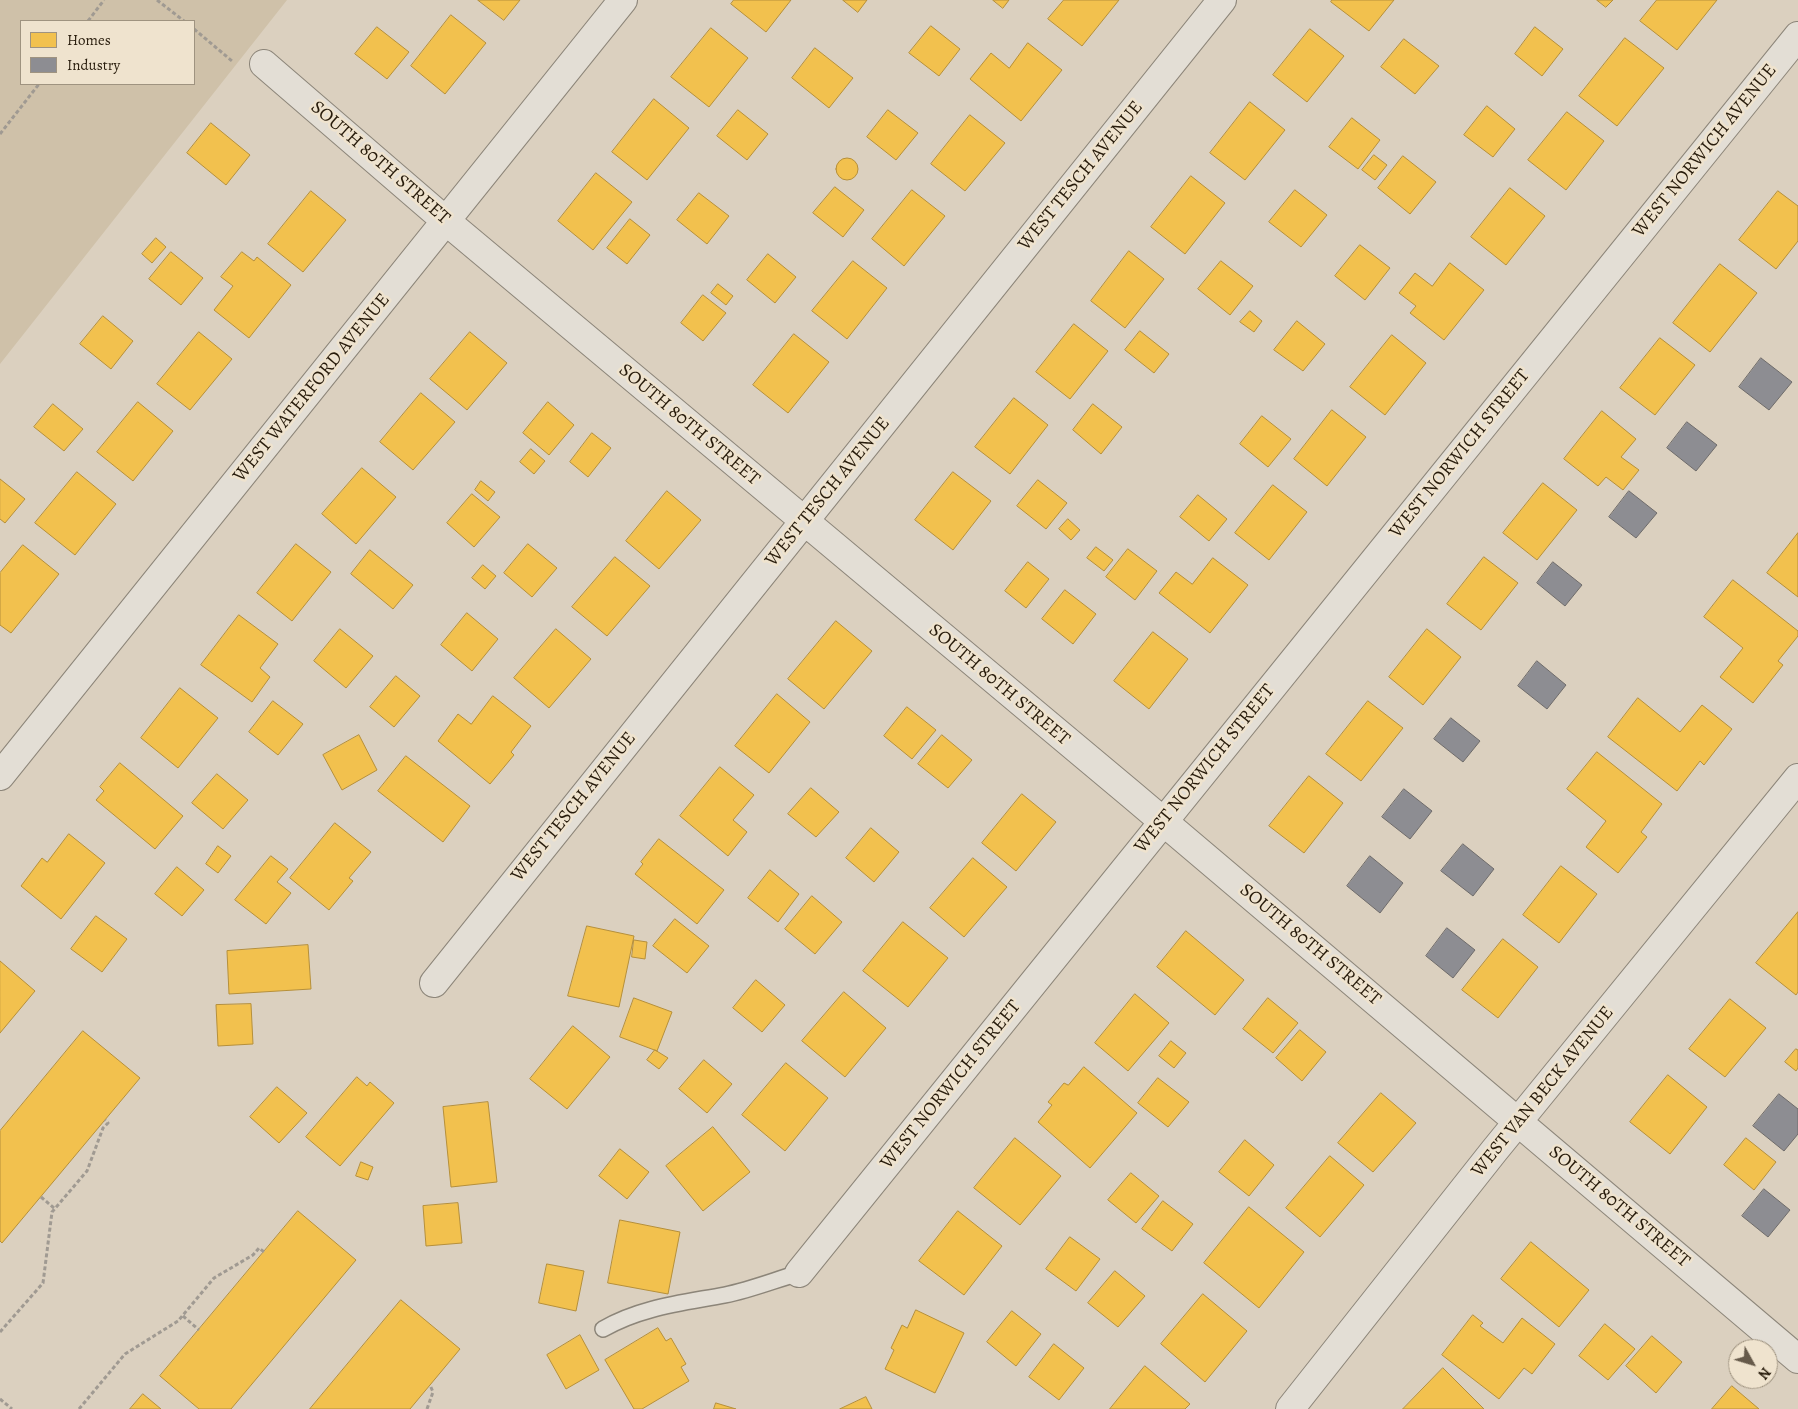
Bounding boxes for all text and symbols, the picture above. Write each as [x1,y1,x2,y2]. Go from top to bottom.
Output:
legend [20,20,195,85]
text: Homes [67,30,111,50]
text: Industry [67,55,120,75]
street label: WEST NORWICH AVENUE [1628,60,1782,242]
street label: SOUTH 80TH STREET [306,96,454,230]
street label: WEST TESCH AVENUE [1014,97,1148,255]
street label: WEST WATERFORD AVENUE [229,289,395,487]
street label: SOUTH 80TH STREET [614,359,764,491]
street label: WEST NORWICH STREET [1385,365,1535,543]
street label: WEST TESCH AVENUE [761,413,895,571]
street label: SOUTH 80TH STREET [924,619,1074,751]
street label: WEST NORWICH STREET [1130,680,1280,858]
street label: WEST TESCH AVENUE [507,728,641,886]
street label: SOUTH 80TH STREET [1235,879,1385,1011]
street label: WEST NORWICH STREET [876,996,1026,1174]
street label: WEST VAN BECK AVENUE [1467,1002,1619,1182]
street label: SOUTH 80TH STREET [1544,1141,1694,1273]
north arrow [1728,1339,1778,1389]
text: N [1754,1363,1775,1383]

